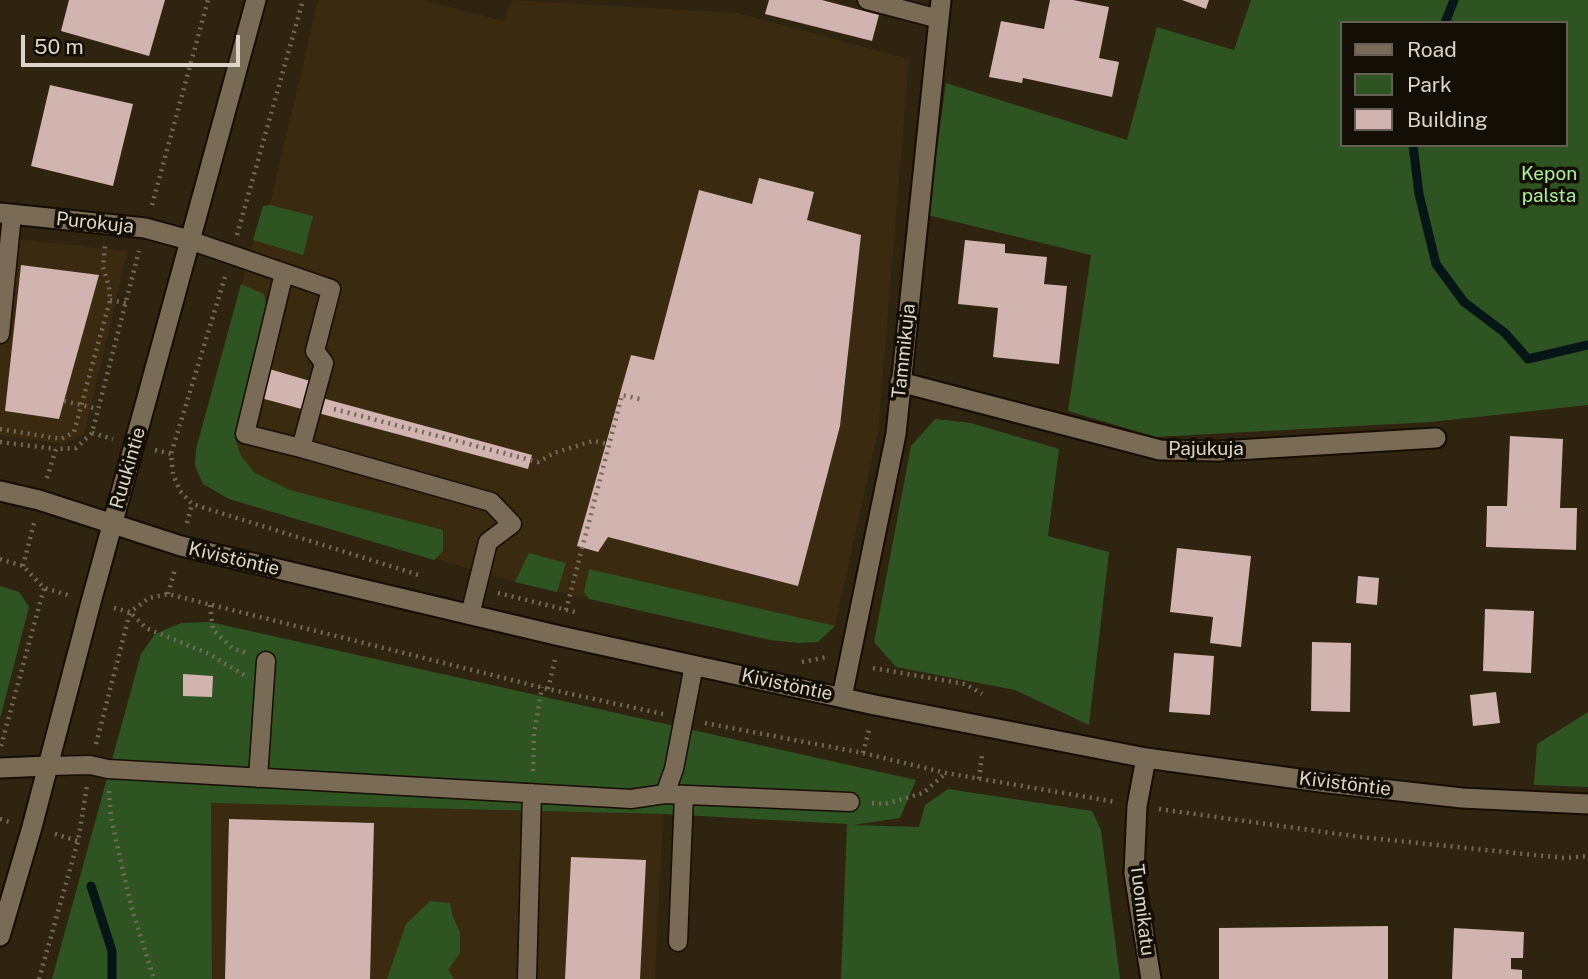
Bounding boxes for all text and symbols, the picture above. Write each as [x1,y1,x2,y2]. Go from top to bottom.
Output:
scale bar [24,21,243,65]
legend [1340,21,1567,147]
text: 50 m [34,34,84,59]
text: Road [1407,37,1457,62]
text: Park [1407,72,1452,97]
text: Building [1407,107,1488,132]
park label: Kepon palsta [1521,163,1577,207]
street label: Purokuja [55,208,135,238]
street label: Tammikuja [888,302,920,400]
street label: Ruukintie [105,425,151,511]
street label: Pajukuja [1168,438,1244,460]
street label: Kivistöntie [186,537,282,581]
street label: Kivistöntie [739,664,835,706]
street label: Kivistöntie [1298,767,1392,801]
street label: Tuomikatu [1125,863,1159,957]

